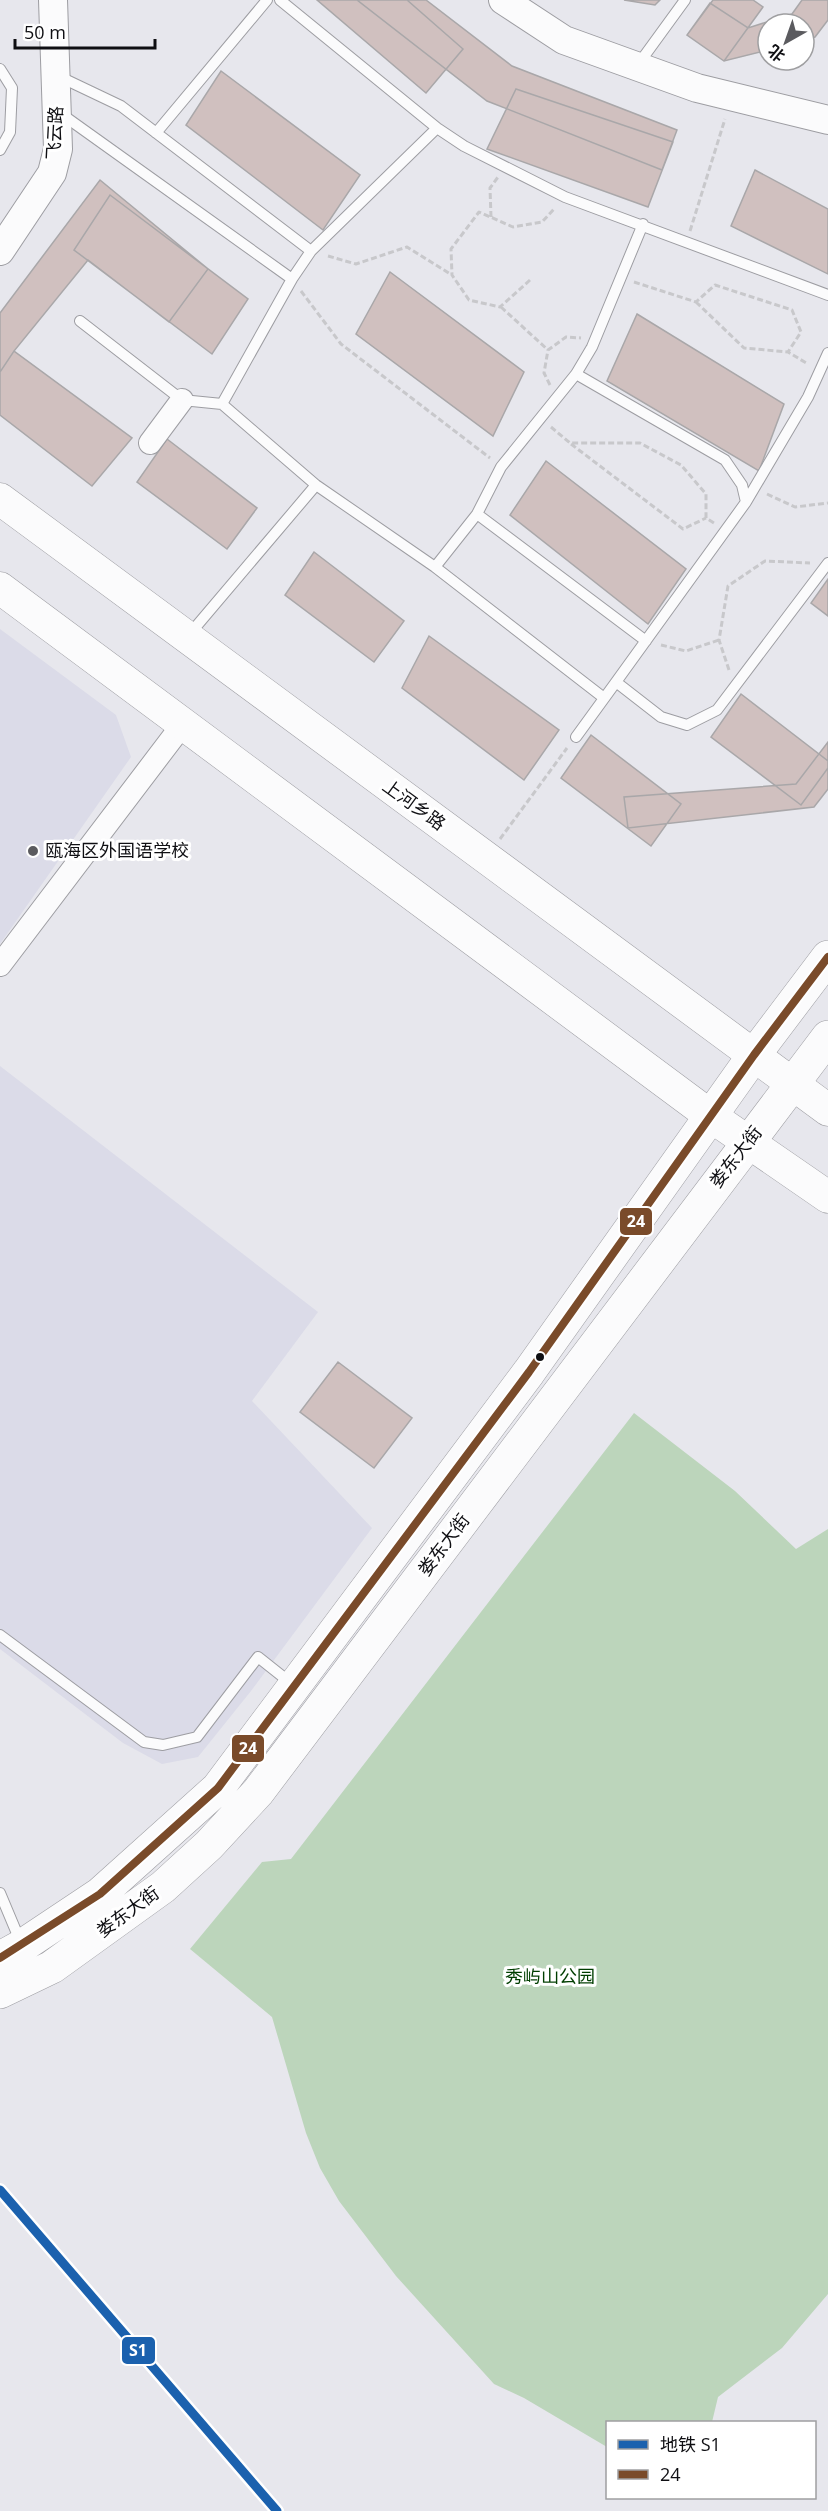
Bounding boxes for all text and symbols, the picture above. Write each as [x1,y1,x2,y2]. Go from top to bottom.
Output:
scale bar [15,12,154,50]
north arrow [756,12,816,72]
text: 50 m [24,20,66,44]
text: 北 [763,40,790,67]
street label: 飞云路 [41,105,67,161]
street label: 上河乡路 [378,773,451,835]
place label: 瓯海区外国语学校 [45,838,189,862]
marker: 瓯海区外国语学校 [26,844,40,858]
street label: 娄东大街 [704,1121,767,1192]
line badge: 24 [619,1207,653,1236]
text: 24 [627,1210,645,1232]
unlabelled marker [534,1351,546,1363]
street label: 娄东大街 [412,1508,474,1580]
line badge: 24 [231,1734,265,1763]
text: 24 [239,1737,257,1759]
street label: 娄东大街 [91,1880,164,1942]
park label: 秀屿山公园 [505,1964,595,1988]
line badge: S1 [121,2336,156,2365]
text: S1 [129,2339,147,2361]
legend [606,2421,816,2499]
text: 地铁 S1 [660,2432,721,2456]
text: 24 [660,2462,681,2486]

